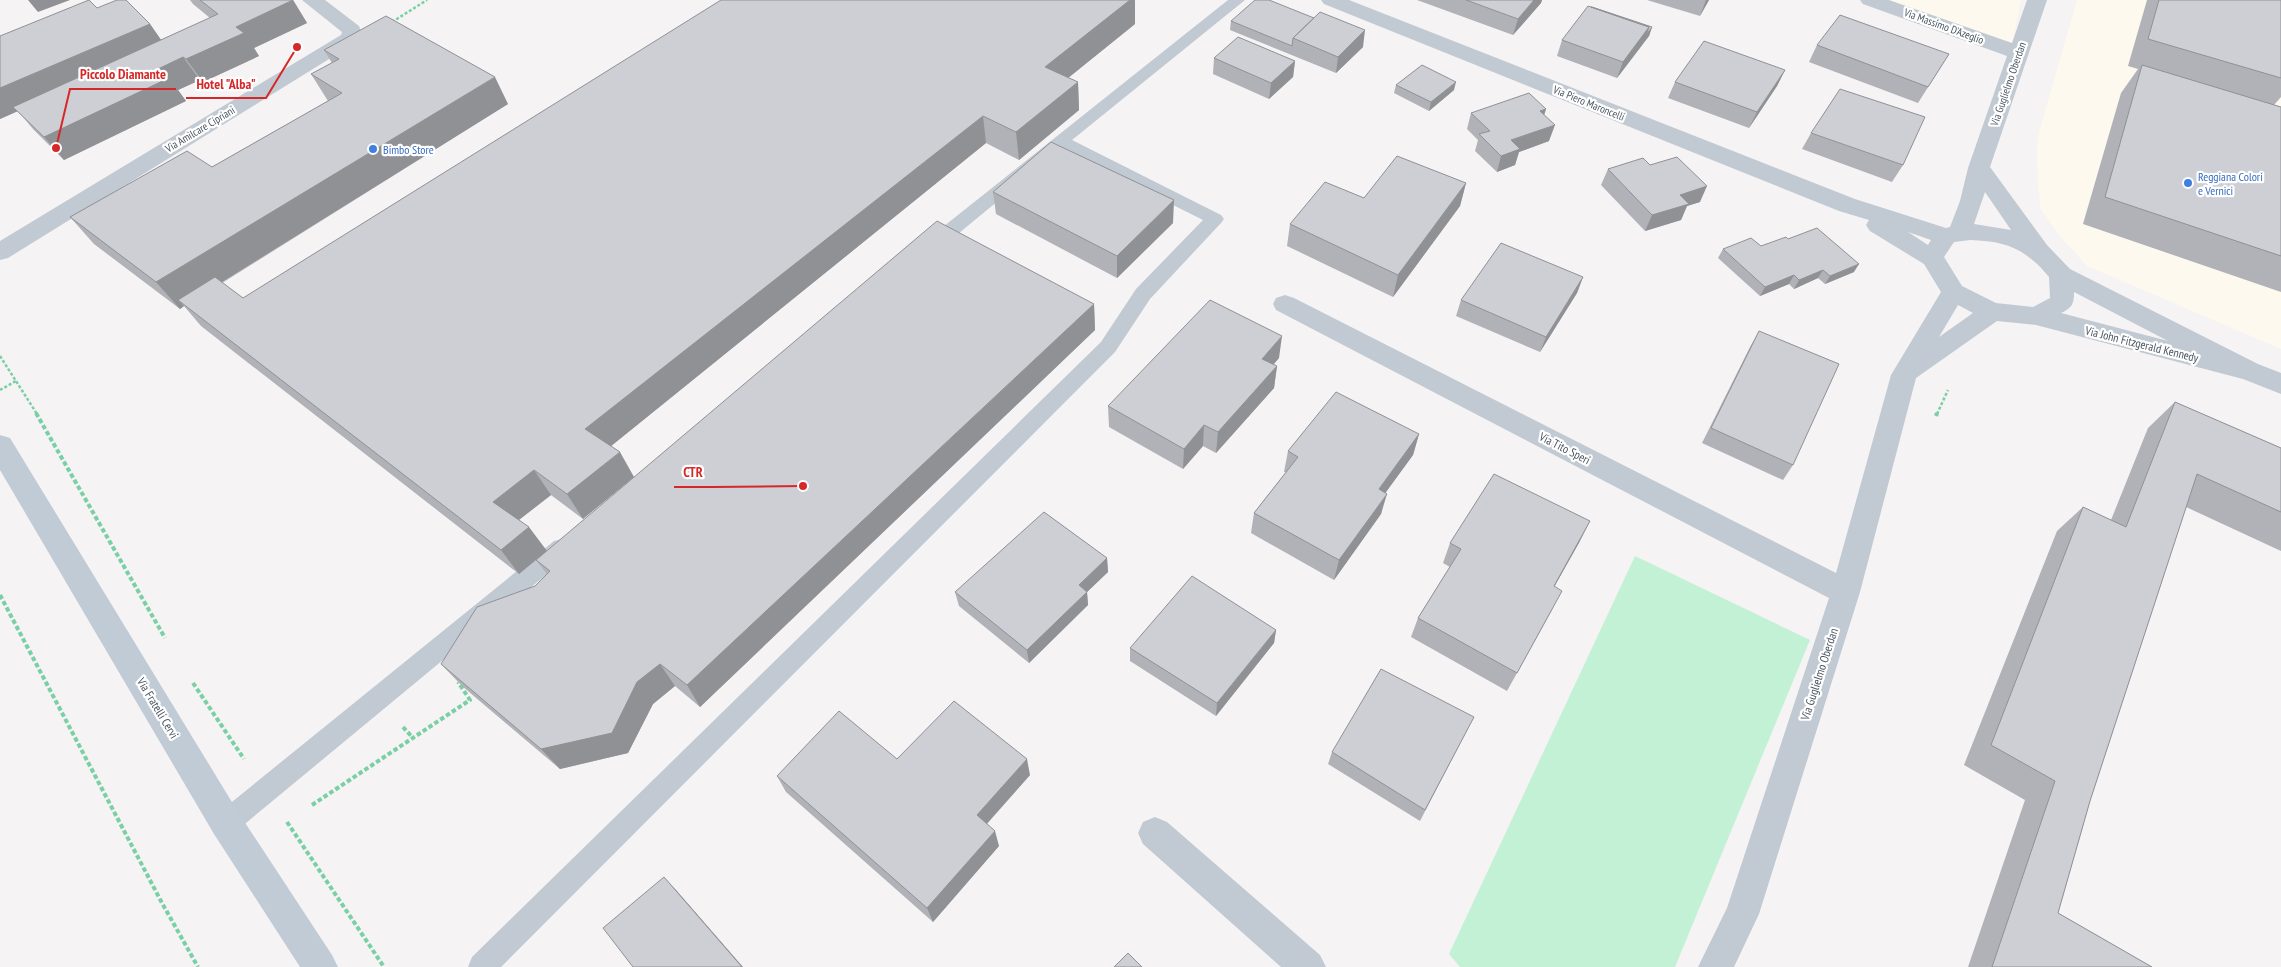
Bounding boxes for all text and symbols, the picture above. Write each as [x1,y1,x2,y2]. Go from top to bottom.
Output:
street label: Via Massimo D'Azeglio [1901,5,1986,47]
street label: Via Guglielmo Oberdan [1987,40,2029,129]
callout: Piccolo Diamante [70,60,176,89]
text: Piccolo Diamante [80,65,166,83]
callout: Hotel "Alba" [186,69,266,98]
text: Hotel "Alba" [196,75,256,93]
street label: Via Piero Maroncelli [1550,82,1627,124]
street label: Via Amilcare Cipriani [162,103,237,156]
place label: Bimbo Store [383,142,434,157]
marker: Bimbo Store [367,143,379,155]
place label: Reggiana Colori e Vernici [2198,169,2263,198]
marker: Reggiana Colori e Vernici [2182,177,2194,189]
street label: Via John Fitzgerald Kennedy [2083,322,2201,365]
street label: Via Tito Speri [1536,428,1593,467]
callout: CTR [674,458,713,487]
text: CTR [683,463,703,481]
street label: Via Guglielmo Oberdan [1797,626,1841,723]
street label: Via Fratelli Cervi [134,674,182,741]

